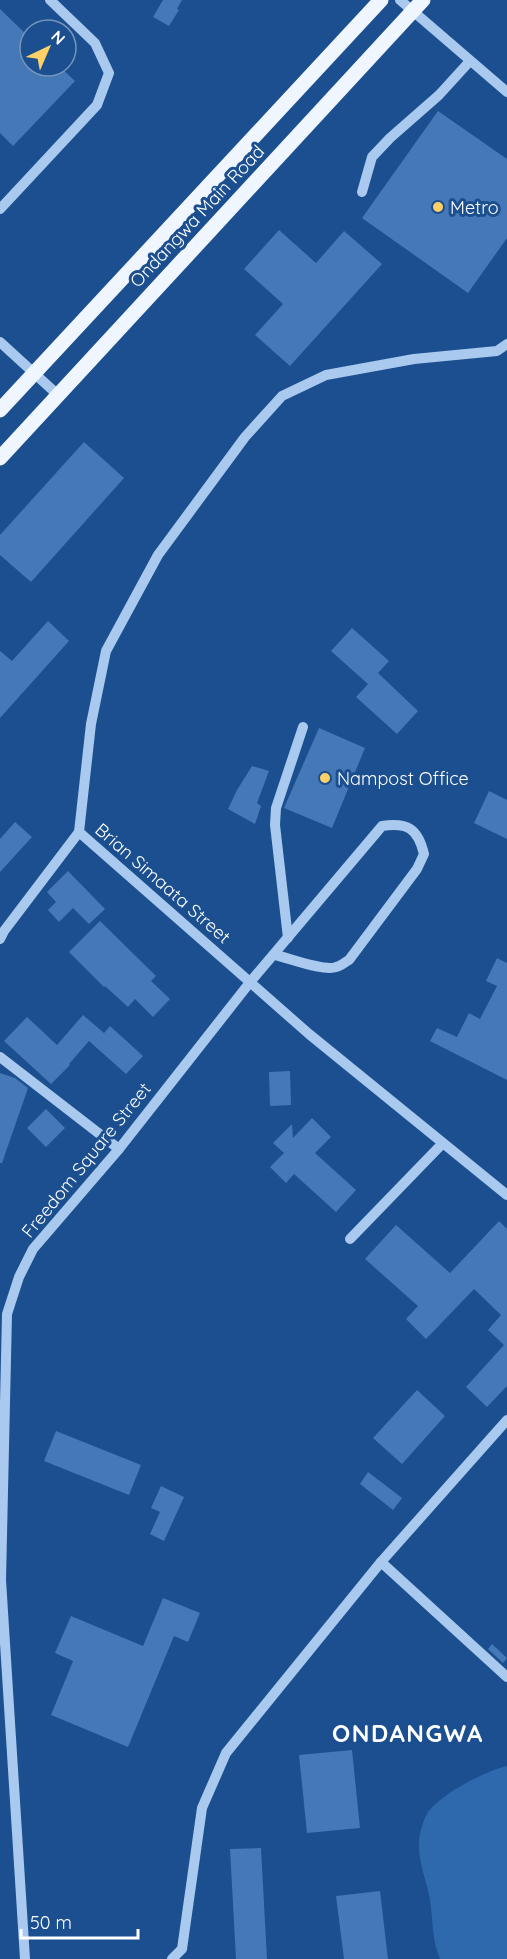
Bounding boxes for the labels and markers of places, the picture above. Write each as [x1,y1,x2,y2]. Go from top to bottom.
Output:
place label: Metro [450,196,499,219]
marker: Metro [431,200,445,214]
place label: Nampost Office [337,767,469,790]
marker: Nampost Office [318,771,332,785]

